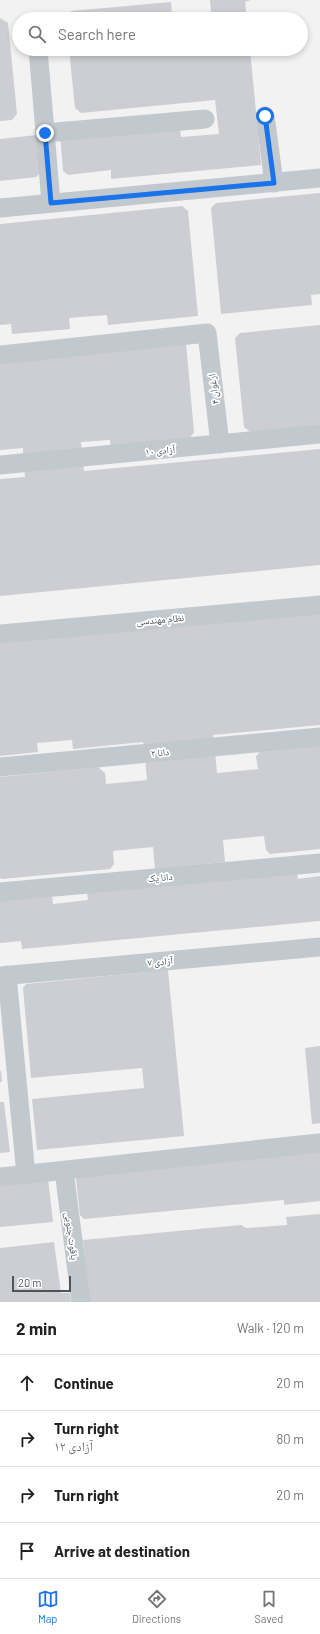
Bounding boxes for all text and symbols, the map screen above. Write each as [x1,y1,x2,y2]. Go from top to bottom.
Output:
search box [12,12,308,56]
icon: search [26,23,48,45]
text: Search here [58,25,136,43]
route start [256,107,274,125]
route end [36,124,54,142]
street label: ارغوان ۴ [205,373,222,405]
street label: آزادی ۱۰ [145,443,176,458]
street label: نظام مهندسی [136,611,185,629]
street label: دانا ۲ [150,745,170,759]
street label: دانا یک [147,870,173,884]
street label: آزادی ۷ [147,954,174,969]
street label: یاقوت جنوبی [62,1211,81,1261]
scale bar [12,1274,71,1293]
text: 20 m [18,1276,41,1289]
text: 2 min [16,1318,57,1338]
text: Walk · 120 m [237,1320,304,1336]
icon: ahead [16,1372,38,1394]
text: Continue [54,1374,114,1392]
text: 20 m [276,1375,304,1391]
text: Turn right [54,1419,119,1437]
icon: right [16,1428,38,1450]
text: 80 m [277,1431,304,1447]
text: آزادی ۱۲ [54,1438,93,1454]
icon: right [16,1484,38,1506]
text: Turn right [54,1486,119,1504]
text: 20 m [276,1487,304,1503]
icon: arrive [16,1540,38,1562]
text: Arrive at destination [54,1542,190,1560]
tab: Map [37,1588,59,1625]
tab: Directions [132,1588,181,1625]
tab: Saved [254,1588,283,1625]

